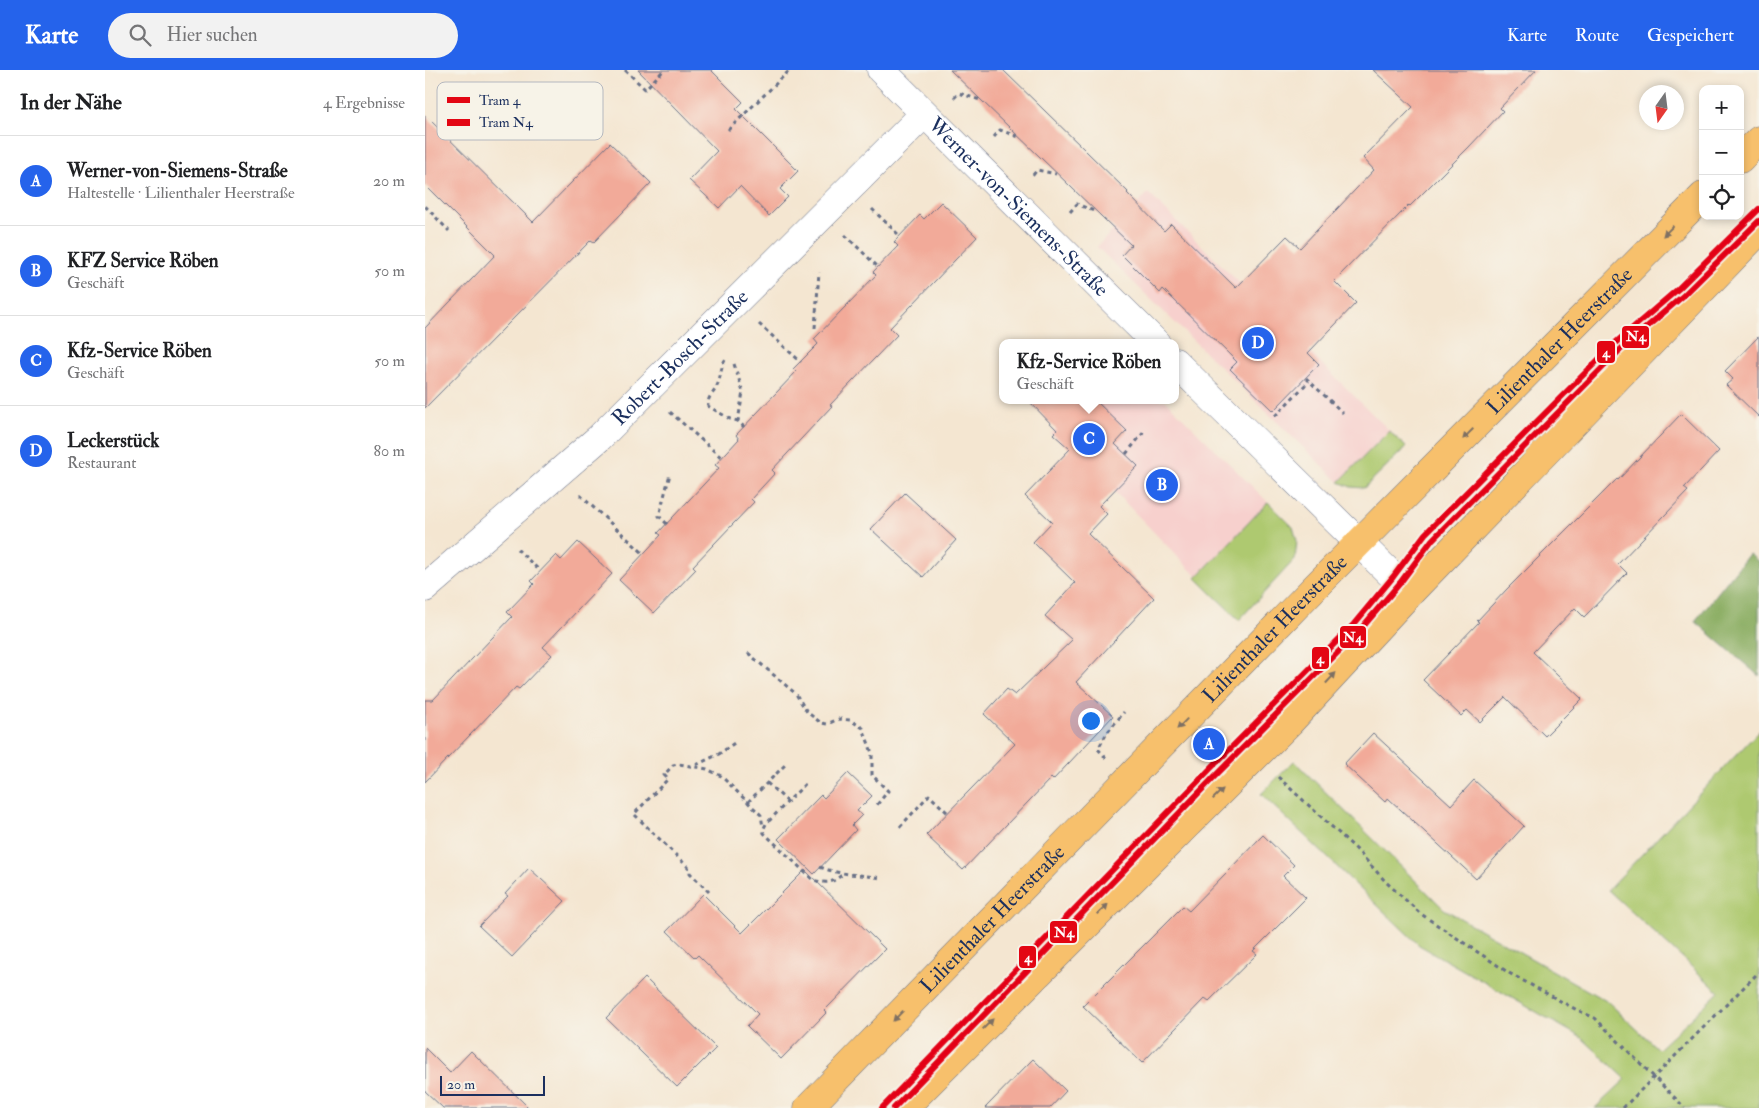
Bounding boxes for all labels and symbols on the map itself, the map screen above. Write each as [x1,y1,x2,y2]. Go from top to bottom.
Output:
legend [437,82,603,140]
north arrow [1639,85,1684,130]
text: Tram 4 [479,92,522,109]
street label: Werner-von-Siemens-Straße [922,110,1115,302]
text: Tram N4 [479,114,534,131]
one-way arrow [1663,225,1675,237]
street label: Lilienthaler Heerstraße [1480,261,1639,420]
street label: Robert-Bosch-Straße [606,283,754,431]
pin: D [1242,324,1274,362]
line badge: N4 [1621,325,1650,349]
text: N4 [1625,328,1647,345]
line badge: 4 [1596,340,1616,364]
text: 4 [1601,344,1611,361]
pin: C [1073,420,1105,458]
one-way arrow [1462,427,1474,439]
pin: B [1146,466,1178,504]
street label: Lilienthaler Heerstraße [1196,549,1353,709]
line badge: N4 [1339,625,1367,649]
text: N4 [1342,629,1364,646]
line badge: 4 [1311,646,1330,670]
text: 4 [1315,650,1325,667]
one-way arrow [1325,672,1337,684]
your location [1078,708,1104,734]
one-way arrow [1176,717,1188,729]
pin: A [1193,725,1225,763]
one-way arrow [1212,789,1224,801]
street label: Lilienthaler Heerstraße [914,839,1071,999]
one-way arrow [1097,903,1109,915]
line badge: N4 [1049,920,1078,944]
text: N4 [1053,924,1075,941]
line badge: 4 [1018,945,1037,969]
text: 4 [1023,949,1033,966]
one-way arrow [892,1009,904,1021]
one-way arrow [982,1018,994,1030]
scale bar [440,1073,545,1096]

